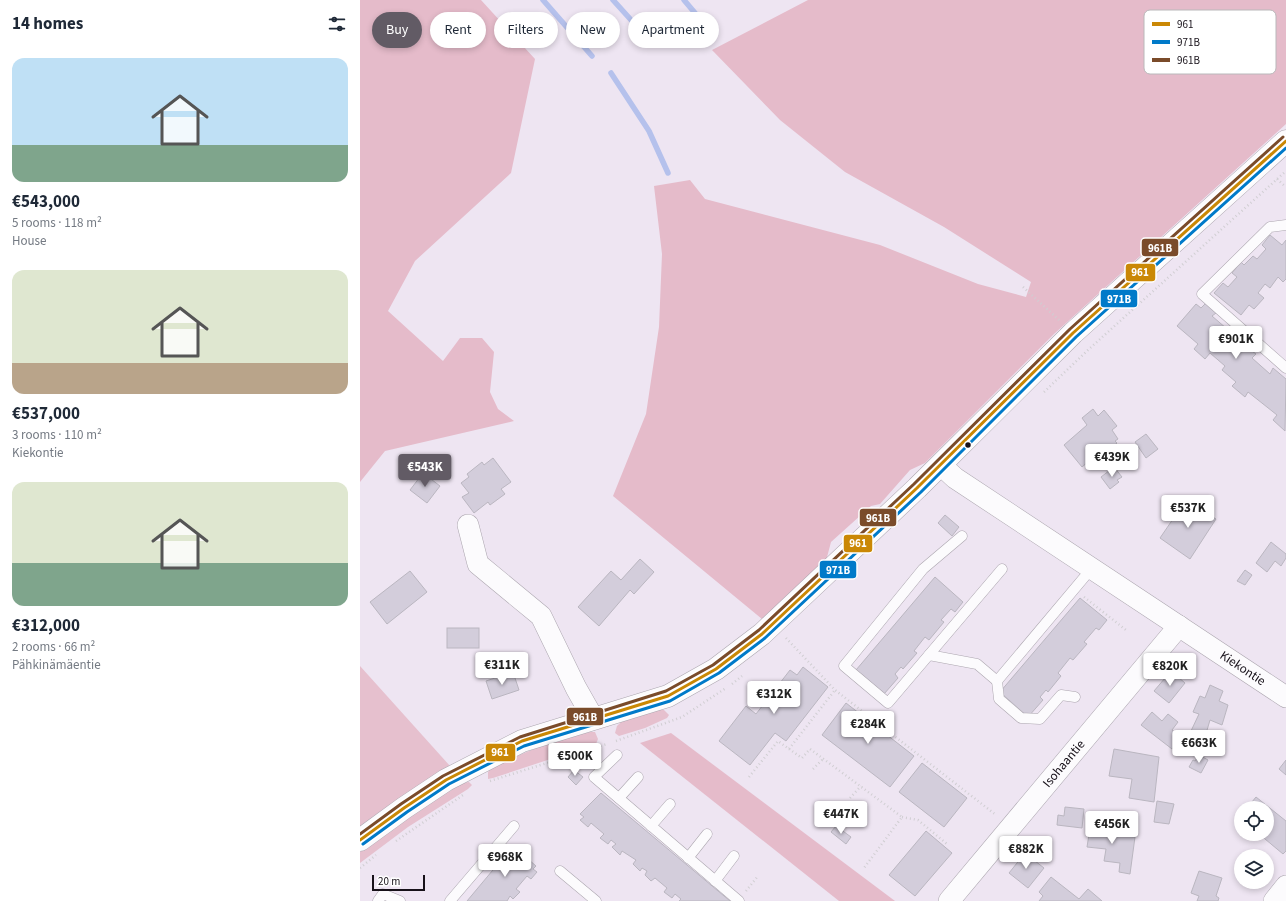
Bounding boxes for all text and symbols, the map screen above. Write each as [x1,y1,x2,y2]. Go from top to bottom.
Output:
legend [1144,10,1276,74]
text: 14 homes [12,12,83,36]
chip: Buy [372,12,422,48]
chip: Rent [430,12,486,48]
chip: Filters [494,12,558,48]
chip: New [566,12,620,48]
chip: Apartment [628,12,719,48]
icon: filters [326,13,348,35]
text: 961 [1177,17,1193,32]
text: 971B [1177,35,1200,50]
text: 961B [1177,53,1200,68]
icon: home [144,84,216,156]
text: €543,000 [12,190,80,214]
text: 5 rooms · 118 m² [12,214,102,232]
text: House [12,232,47,250]
line badge: 961B [1141,238,1179,257]
text: 961B [1148,241,1172,256]
line badge: 961 [1125,263,1156,282]
text: 961 [1131,265,1149,280]
line badge: 971B [1100,289,1138,308]
text: 971B [1107,292,1131,307]
icon: home [144,296,216,368]
pin: €901K [1208,326,1264,360]
text: €901K [1218,330,1254,348]
text: €537,000 [12,402,80,426]
text: 3 rooms · 110 m² [12,426,102,444]
unlabelled marker [963,440,973,450]
text: Kiekontie [12,444,64,462]
pin: €439K [1084,444,1140,478]
text: €439K [1094,448,1130,466]
pin: €543K [397,454,453,488]
text: €543K [407,458,443,476]
pin: €537K [1160,495,1216,529]
text: €537K [1170,499,1206,517]
icon: home [144,508,216,580]
line badge: 961B [859,508,897,527]
text: 961B [866,511,890,526]
line badge: 961 [843,534,873,553]
text: 961 [849,536,867,551]
line badge: 971B [819,560,857,579]
text: 971B [826,563,850,578]
text: €312,000 [12,614,80,638]
text: 2 rooms · 66 m² [12,638,95,656]
street label: Kiekontie [1216,647,1269,690]
pin: €311K [474,652,530,686]
pin: €820K [1142,653,1198,687]
text: Pähkinämäentie [12,656,101,674]
text: €311K [484,656,520,674]
text: €820K [1152,657,1188,675]
pin: €312K [746,681,802,715]
text: €312K [756,685,792,703]
line badge: 961B [566,707,604,726]
text: 961B [573,710,597,725]
pin: €284K [840,711,896,745]
text: €284K [850,715,886,733]
pin: €663K [1171,730,1227,764]
text: €663K [1181,734,1217,752]
street label: Isohaantie [1039,736,1089,791]
line badge: 961 [485,743,516,762]
pin: €500K [547,743,603,777]
text: 961 [491,745,509,760]
text: €500K [557,747,593,765]
pin: €447K [813,801,869,835]
map controls [1234,801,1274,889]
button: locate [1234,801,1274,841]
text: €447K [823,805,859,823]
pin: €456K [1084,811,1140,845]
text: €456K [1094,815,1130,833]
pin: €882K [998,836,1054,870]
text: €882K [1008,840,1044,858]
pin: €968K [477,844,533,878]
text: €968K [487,848,523,866]
button: layers [1234,849,1274,889]
scale bar [372,873,425,892]
text: 20 m [378,874,400,889]

